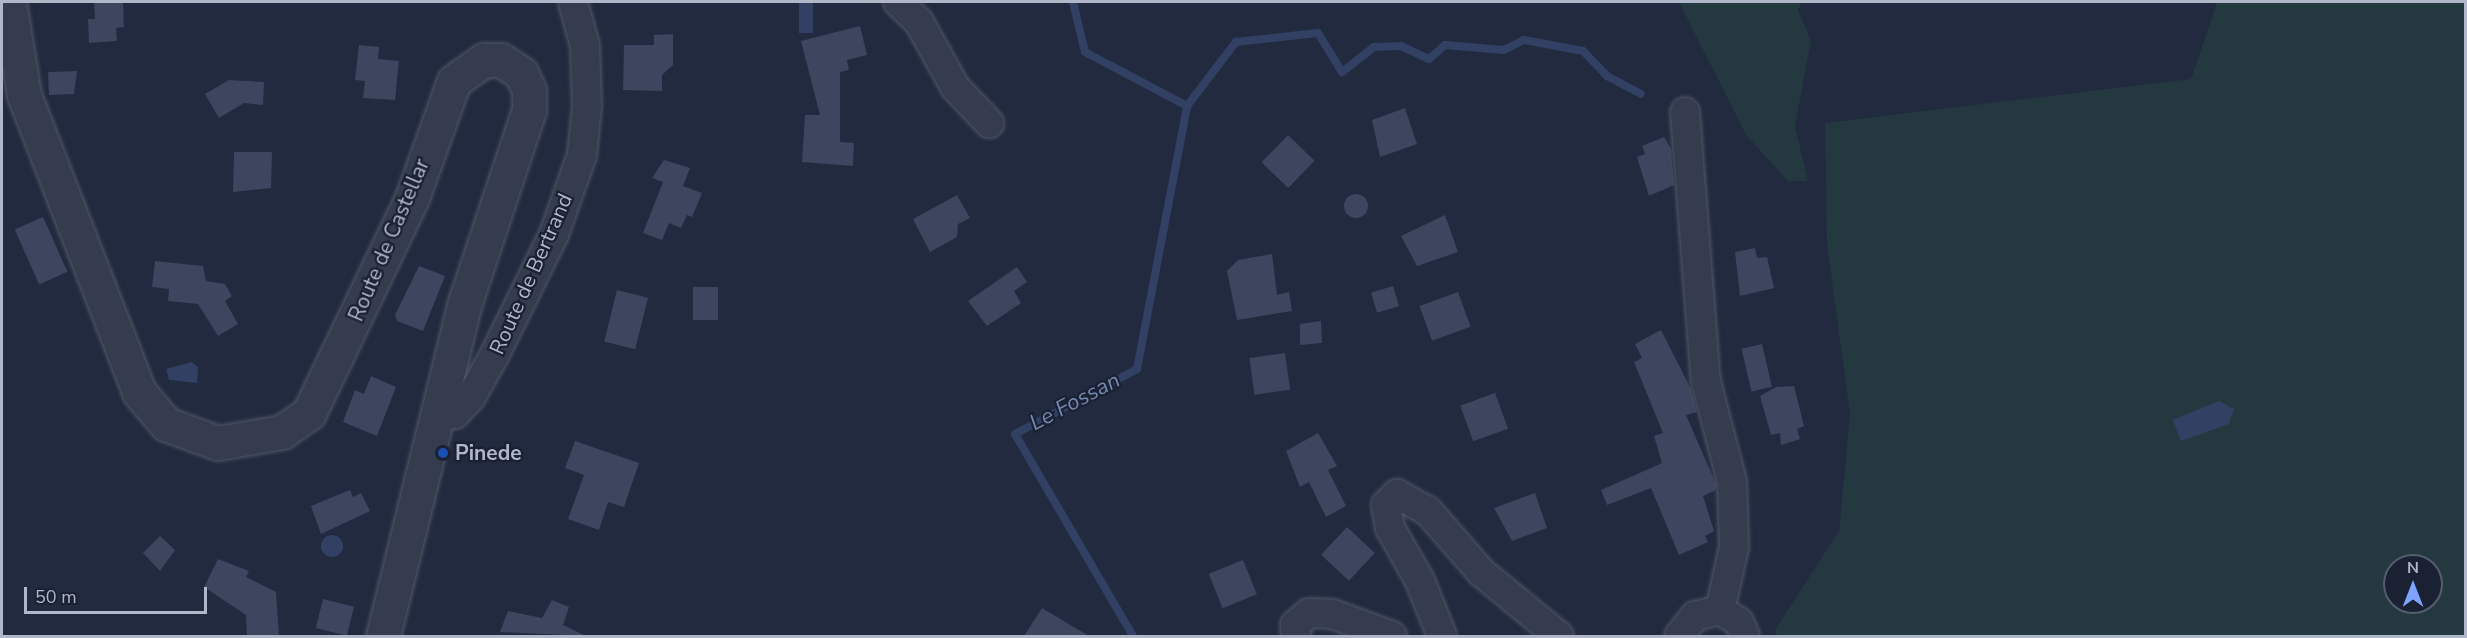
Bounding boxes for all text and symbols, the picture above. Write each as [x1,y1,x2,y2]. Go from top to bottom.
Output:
street label: Route de Castellar [343,155,435,325]
street label: Route de Bertrand [484,190,578,358]
water label: Le Fossan [1025,367,1125,437]
place label: Pinede [455,440,522,466]
marker: Pinede [436,446,450,460]
north arrow [2383,554,2443,614]
text: N [2407,557,2419,579]
scale bar [27,575,210,613]
text: 50 m [35,585,77,609]

